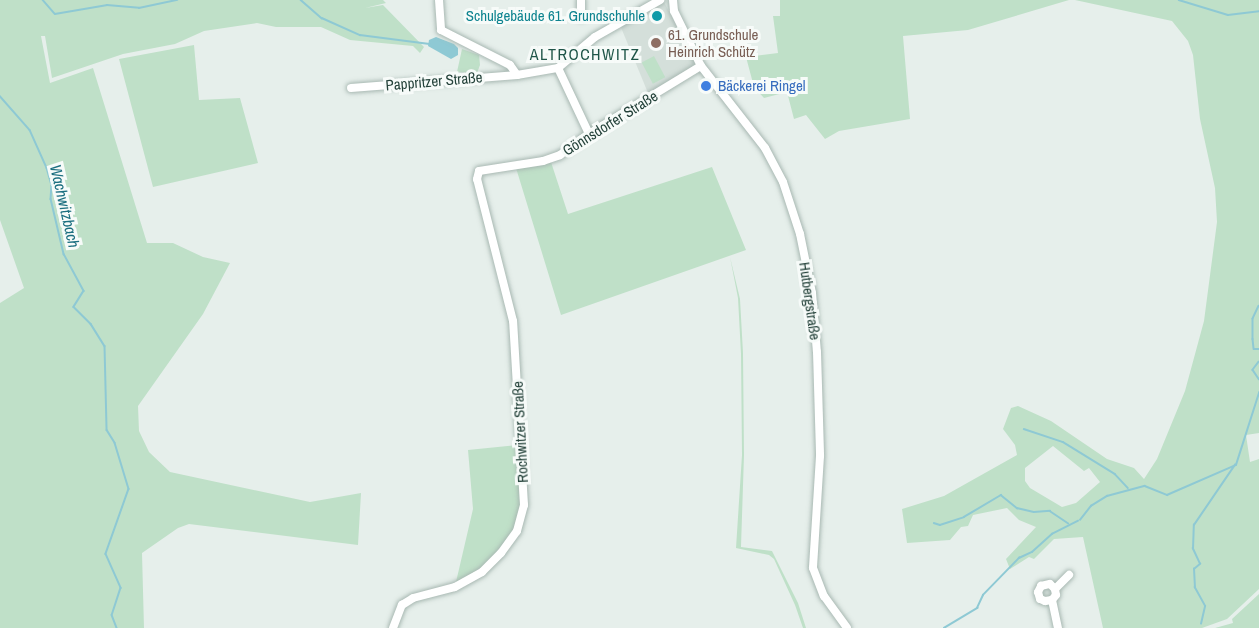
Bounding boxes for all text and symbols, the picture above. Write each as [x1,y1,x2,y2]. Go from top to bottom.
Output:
place label: Schulgebäude 61. Grundschuhle [466,7,645,25]
marker: Schulgebäude 61. Grundschuhle [650,9,664,23]
place label: 61. Grundschule Heinrich Schütz [668,25,758,60]
marker: 61. Grundschule Heinrich Schütz [649,36,663,50]
district label: ALTROCHWITZ [530,44,640,64]
street label: Pappritzer Straße [385,68,483,94]
place label: Bäckerei Ringel [718,77,806,95]
marker: Bäckerei Ringel [699,79,713,93]
street label: Gönnsdorfer Straße [559,87,661,159]
water label: Wachwitzbach [46,162,84,250]
street label: Hutbergstraße [796,261,824,341]
street label: Rochwitzer Straße [508,381,532,483]

